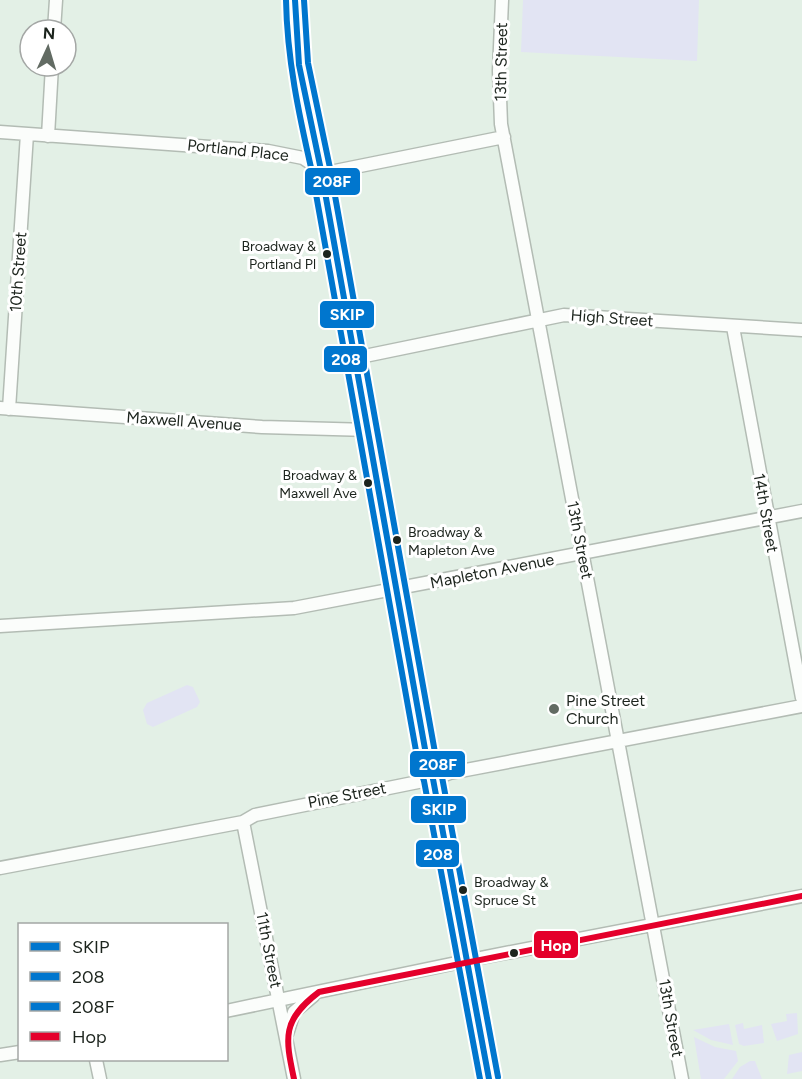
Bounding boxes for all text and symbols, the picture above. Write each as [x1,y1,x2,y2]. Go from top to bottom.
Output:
north arrow [18,18,78,78]
street label: 13th Street [491,22,511,102]
text: N [42,24,56,43]
street label: Portland Place [186,135,290,165]
line badge: 208F [304,167,361,196]
text: 208F [313,172,351,191]
street label: 10th Street [6,231,30,313]
place label: Broadway & Portland Pl [242,238,316,273]
marker: Broadway & Portland Pl [321,248,333,260]
line badge: SKIP [319,300,375,329]
text: SKIP [330,305,365,324]
street label: High Street [570,306,654,330]
line badge: 208 [323,345,368,373]
text: 208 [331,350,361,369]
street label: Maxwell Avenue [126,407,243,435]
place label: Broadway & Maxwell Ave [279,467,357,502]
street label: 14th Street [750,472,782,554]
marker: Broadway & Maxwell Ave [362,477,374,489]
street label: 13th Street [563,499,597,581]
place label: Broadway & Mapleton Ave [408,524,495,559]
marker: Broadway & Mapleton Ave [391,534,403,546]
street label: Mapleton Avenue [428,550,556,592]
place label: Pine Street Church [566,691,645,728]
marker: Pine Street Church [547,702,561,716]
line badge: 208F [409,750,466,778]
text: 208F [419,755,457,774]
street label: Pine Street [306,778,388,812]
line badge: SKIP [410,795,467,824]
text: SKIP [422,800,457,819]
line badge: 208 [415,839,460,868]
text: 208 [423,845,453,864]
place label: Broadway & Spruce St [474,874,548,909]
marker: Broadway & Spruce St [457,884,469,896]
street label: 11th Street [252,910,286,990]
legend [18,923,228,1061]
line badge: Hop [533,930,579,959]
text: SKIP [72,936,109,958]
text: Hop [541,936,572,955]
unlabelled marker [508,947,520,959]
text: 208 [72,966,105,988]
street label: 13th Street [655,977,687,1059]
text: 208F [72,996,115,1018]
text: Hop [72,1026,107,1048]

